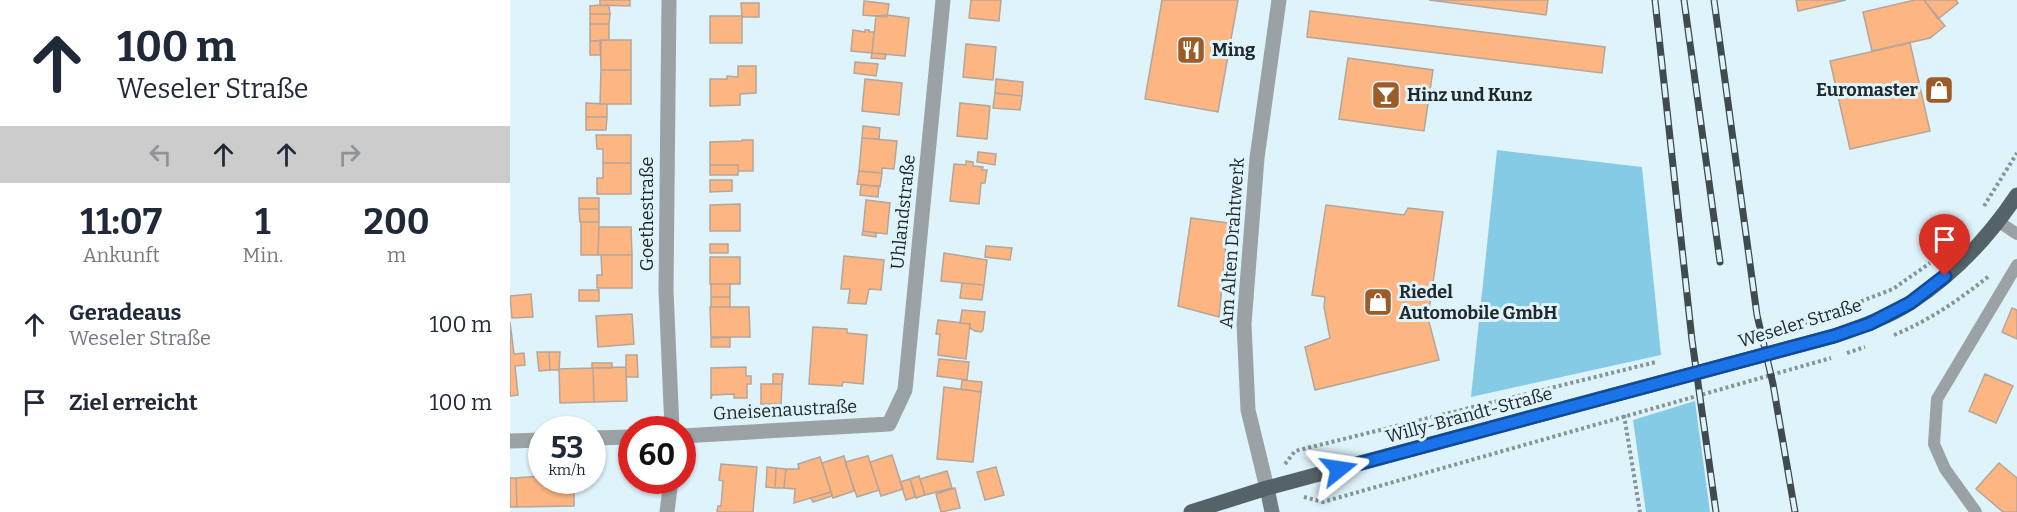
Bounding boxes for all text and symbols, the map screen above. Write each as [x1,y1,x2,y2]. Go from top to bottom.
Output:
text: 100 m [117,22,236,72]
icon: ahead [18,24,96,102]
restaurant icon: Ming [1175,34,1207,66]
place label: Ming [1212,39,1256,61]
text: Weseler Straße [117,73,309,105]
shop icon: Euromaster [1923,74,1955,106]
bar icon: Hinz und Kunz [1370,79,1402,111]
place label: Euromaster [1816,79,1919,101]
place label: Hinz und Kunz [1407,84,1532,106]
icon: left [144,138,177,171]
icon: ahead [207,138,240,171]
icon: ahead [270,138,303,171]
icon: right [333,138,366,171]
street label: Uhlandstraße [886,153,920,271]
street label: Am Alten Drahtwerk [1215,156,1249,329]
street label: Goethestraße [636,157,658,271]
text: 11:07 [80,200,162,244]
text: 1 [255,200,271,244]
text: 200 [364,200,430,244]
pin [1919,214,1970,276]
icon: arrive [1928,223,1961,256]
text: Ankunft [83,243,160,267]
text: Min. [242,243,283,267]
text: m [387,243,406,267]
place label: Riedel Automobile GmbH [1399,281,1557,324]
shop icon: Riedel Automobile GmbH [1362,286,1394,318]
street label: Weseler Straße [1736,294,1864,352]
text: Geradeaus [69,299,181,326]
icon: ahead [18,308,51,341]
text: 100 m [429,311,492,338]
text: Weseler Straße [69,326,211,350]
street label: Willy-Brandt-Straße [1383,382,1555,448]
icon: arrive [18,386,51,419]
text: Ziel erreicht [69,389,198,416]
text: 100 m [429,389,492,416]
street label: Gneisenaustraße [712,395,858,425]
speed limit sign: 60 [618,416,696,494]
text: 53 [551,430,583,466]
position arrow [1307,437,1371,501]
text: km/h [548,461,586,479]

